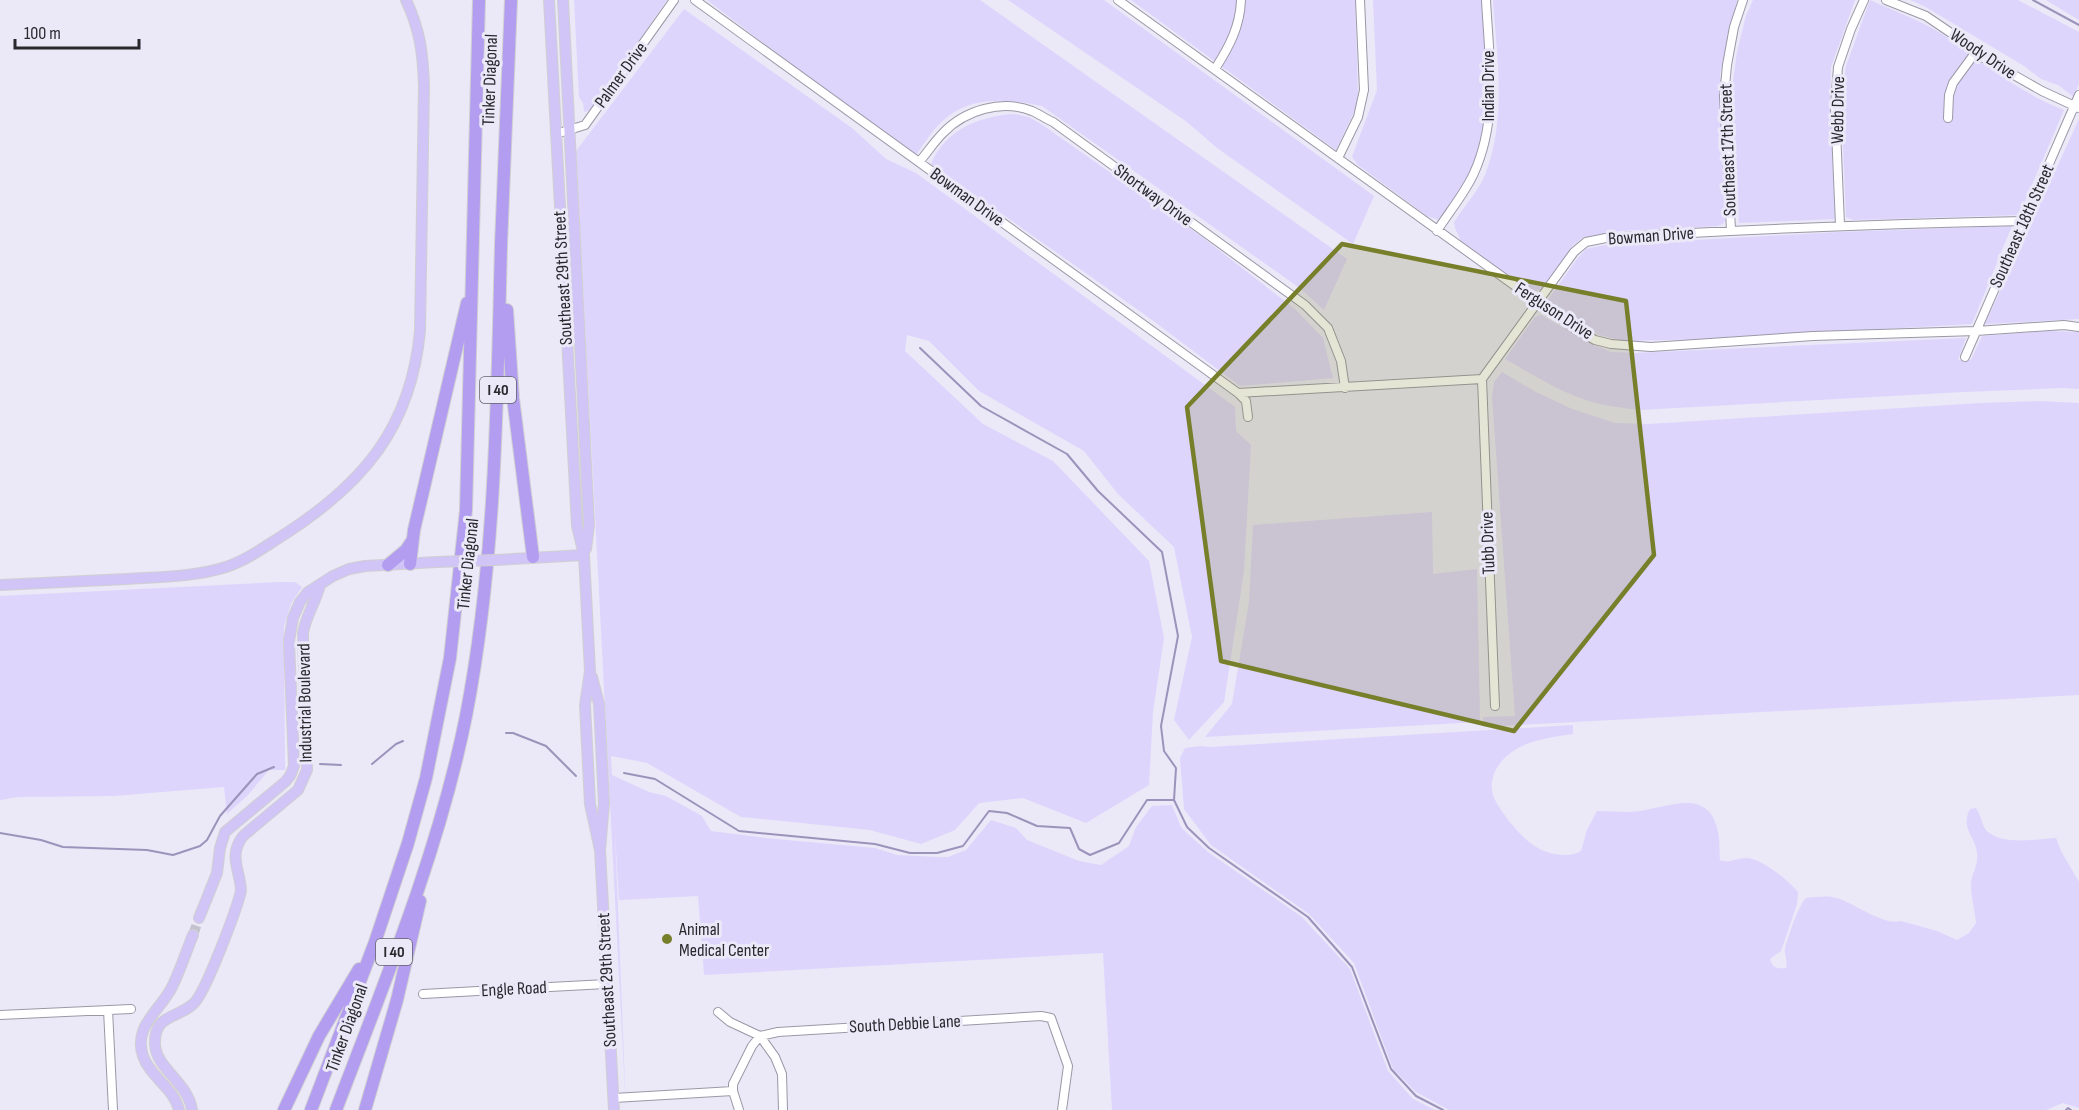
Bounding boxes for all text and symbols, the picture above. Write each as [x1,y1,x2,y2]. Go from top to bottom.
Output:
scale bar [15,12,140,50]
text: 100 m [24,23,61,44]
street label: Woody Drive [1946,24,2020,84]
street label: Tinker Diagonal [478,34,502,126]
street label: Palmer Drive [590,38,652,112]
street label: Indian Drive [1478,50,1499,122]
street label: Webb Drive [1827,76,1849,144]
street label: Southeast 17th Street [1715,83,1741,217]
street label: Shortway Drive [1110,160,1196,230]
street label: Southeast 18th Street [1985,160,2059,291]
street label: Bowman Drive [926,163,1008,231]
street label: Southeast 29th Street [549,210,577,346]
street label: Bowman Drive [1607,223,1695,249]
street label: Ferguson Drive [1511,278,1597,344]
road number: I 40 [480,377,516,403]
street label: Tubb Drive [1476,511,1500,575]
street label: Tinker Diagonal [453,517,483,611]
street label: Industrial Boulevard [293,643,317,763]
street label: Southeast 29th Street [593,912,621,1048]
place label: Animal Medical Center [678,919,769,961]
marker: Animal Medical Center [660,932,674,946]
road number: I 40 [376,939,412,965]
street label: Engle Road [481,977,547,1001]
street label: Tinker Diagonal [321,981,373,1075]
street label: South Debbie Lane [849,1011,961,1037]

